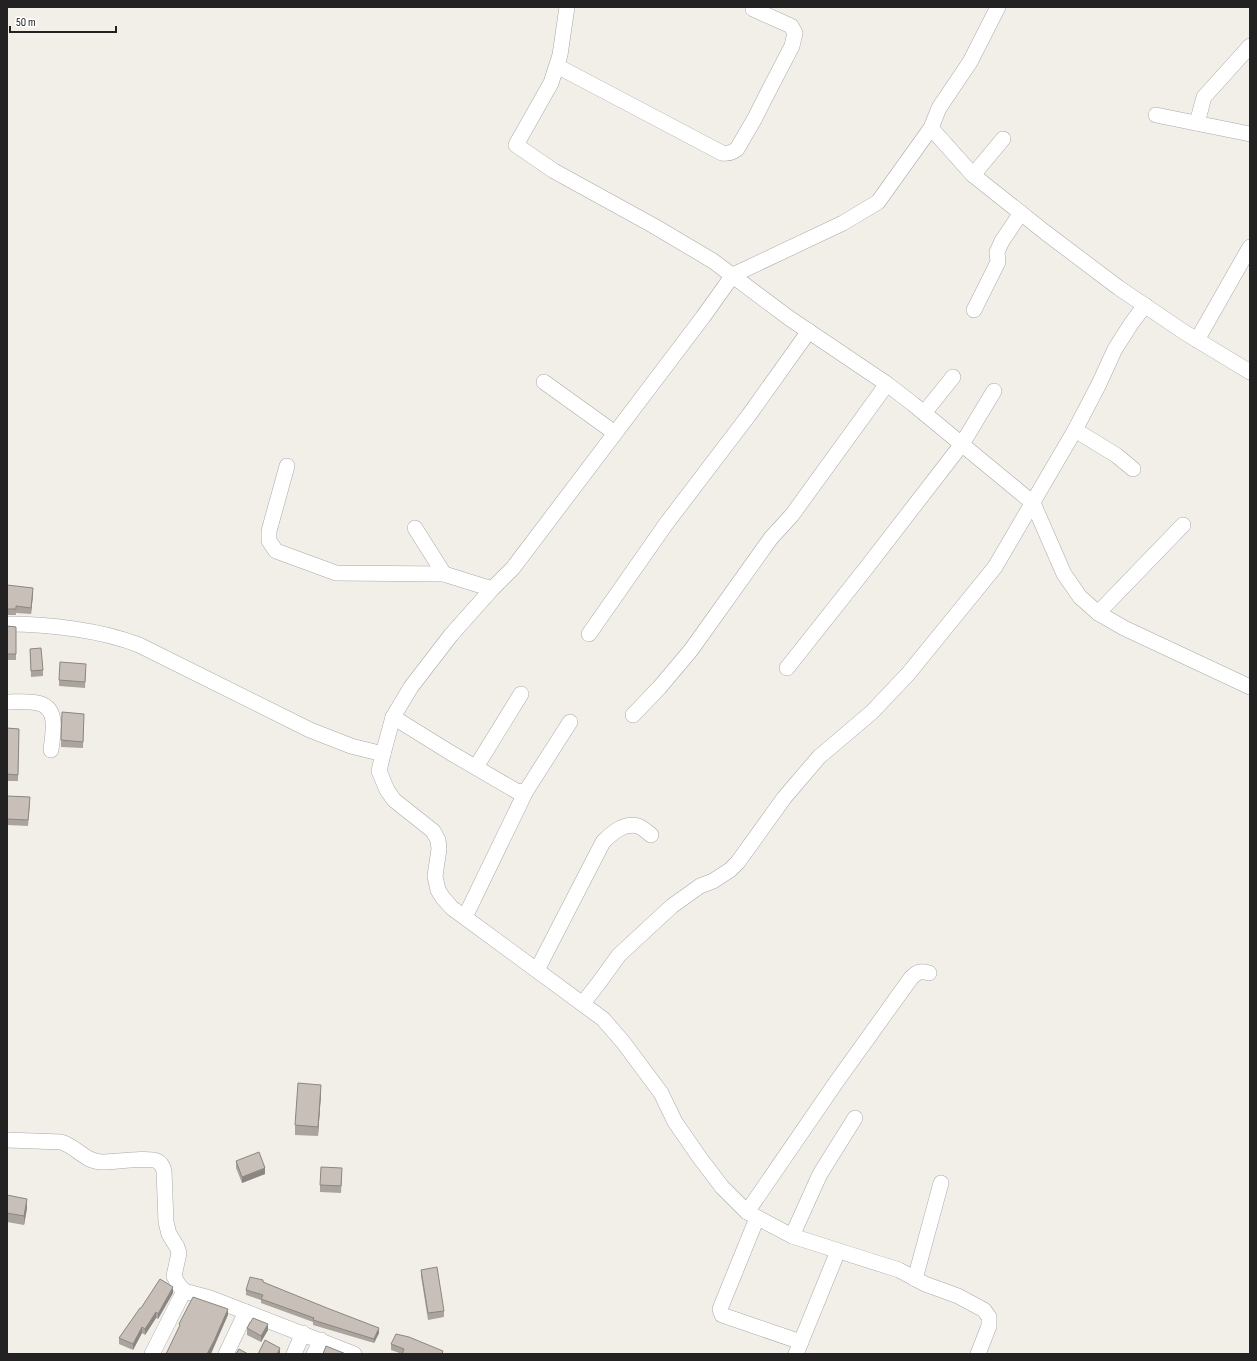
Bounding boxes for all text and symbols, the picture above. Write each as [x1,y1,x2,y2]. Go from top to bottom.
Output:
scale bar [10,8,116,34]
text: 50 m [16,15,36,30]

